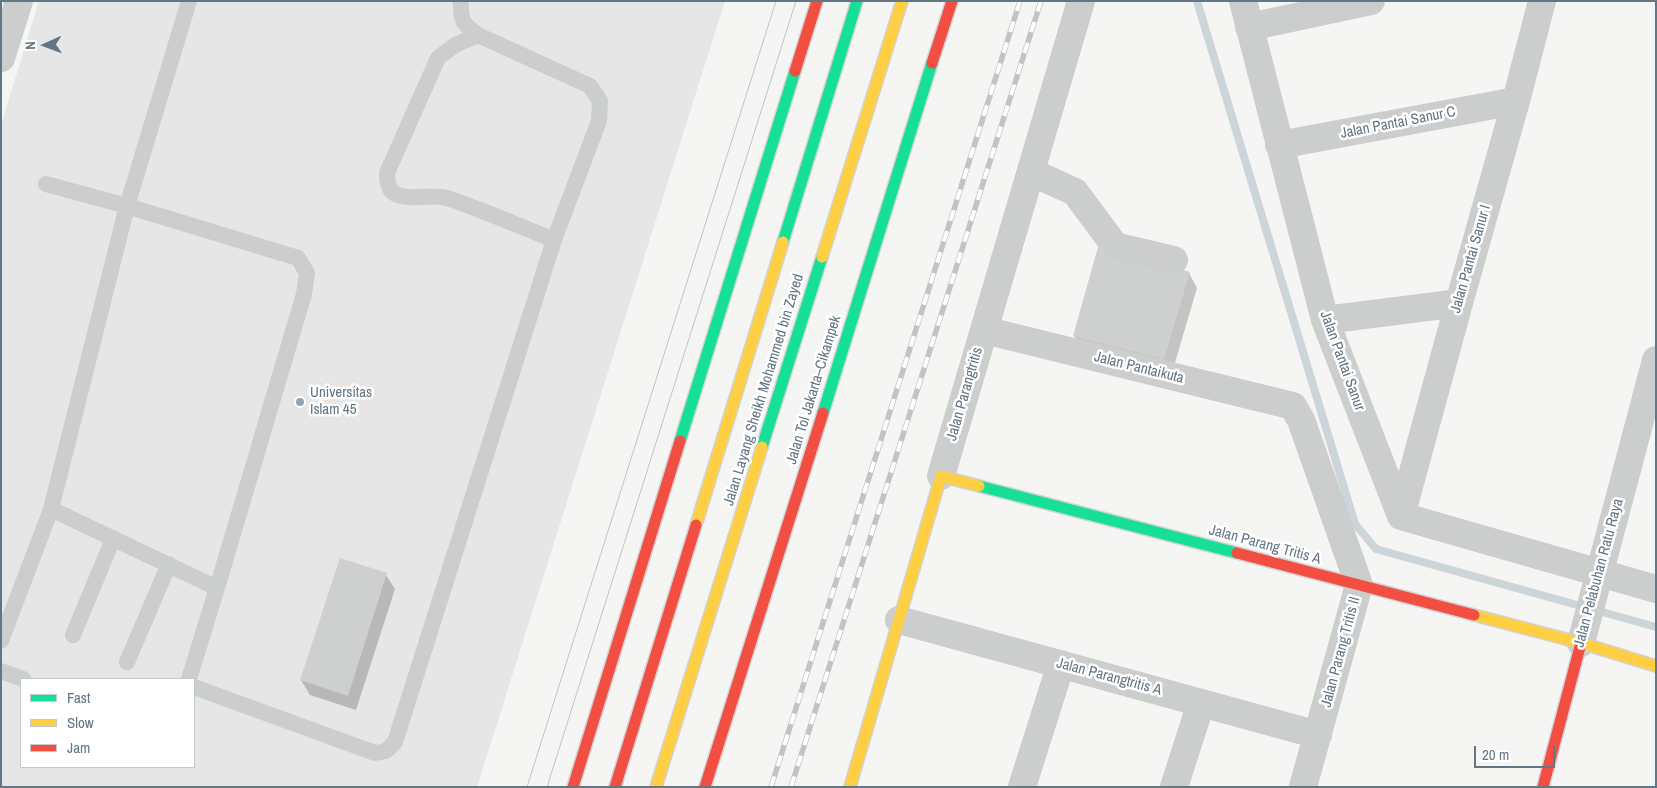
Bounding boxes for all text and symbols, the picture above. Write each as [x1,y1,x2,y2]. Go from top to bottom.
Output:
north arrow [20,20,70,70]
text: N [21,41,39,50]
street label: Jalan Pantai Sanur C [1339,103,1457,143]
street label: Jalan Pantai Sanur I [1447,203,1495,315]
street label: Jalan Layang Sheikh Mohammed bin Zayed [720,272,808,508]
street label: Jalan Pantai Sanur [1316,309,1368,413]
street label: Jalan Tol Jakarta–Cikampek [783,313,845,467]
street label: Jalan Parangtritis [943,345,987,443]
street label: Jalan Pantaikuta [1092,348,1186,388]
place label: Universitas Islam 45 [310,384,372,419]
marker: Universitas Islam 45 [294,396,306,408]
street label: Jalan Pelabuhan Ratu Raya [1570,497,1628,649]
street label: Jalan Parang Tritis A [1207,521,1323,569]
street label: Jalan Parang Tritis II [1318,595,1364,709]
street label: Jalan Parangtritis A [1054,654,1164,700]
legend [20,678,195,768]
text: Fast [67,687,90,708]
text: Slow [67,712,94,733]
scale bar [1477,736,1558,768]
text: Jam [67,737,90,758]
text: 20 m [1482,744,1509,765]

